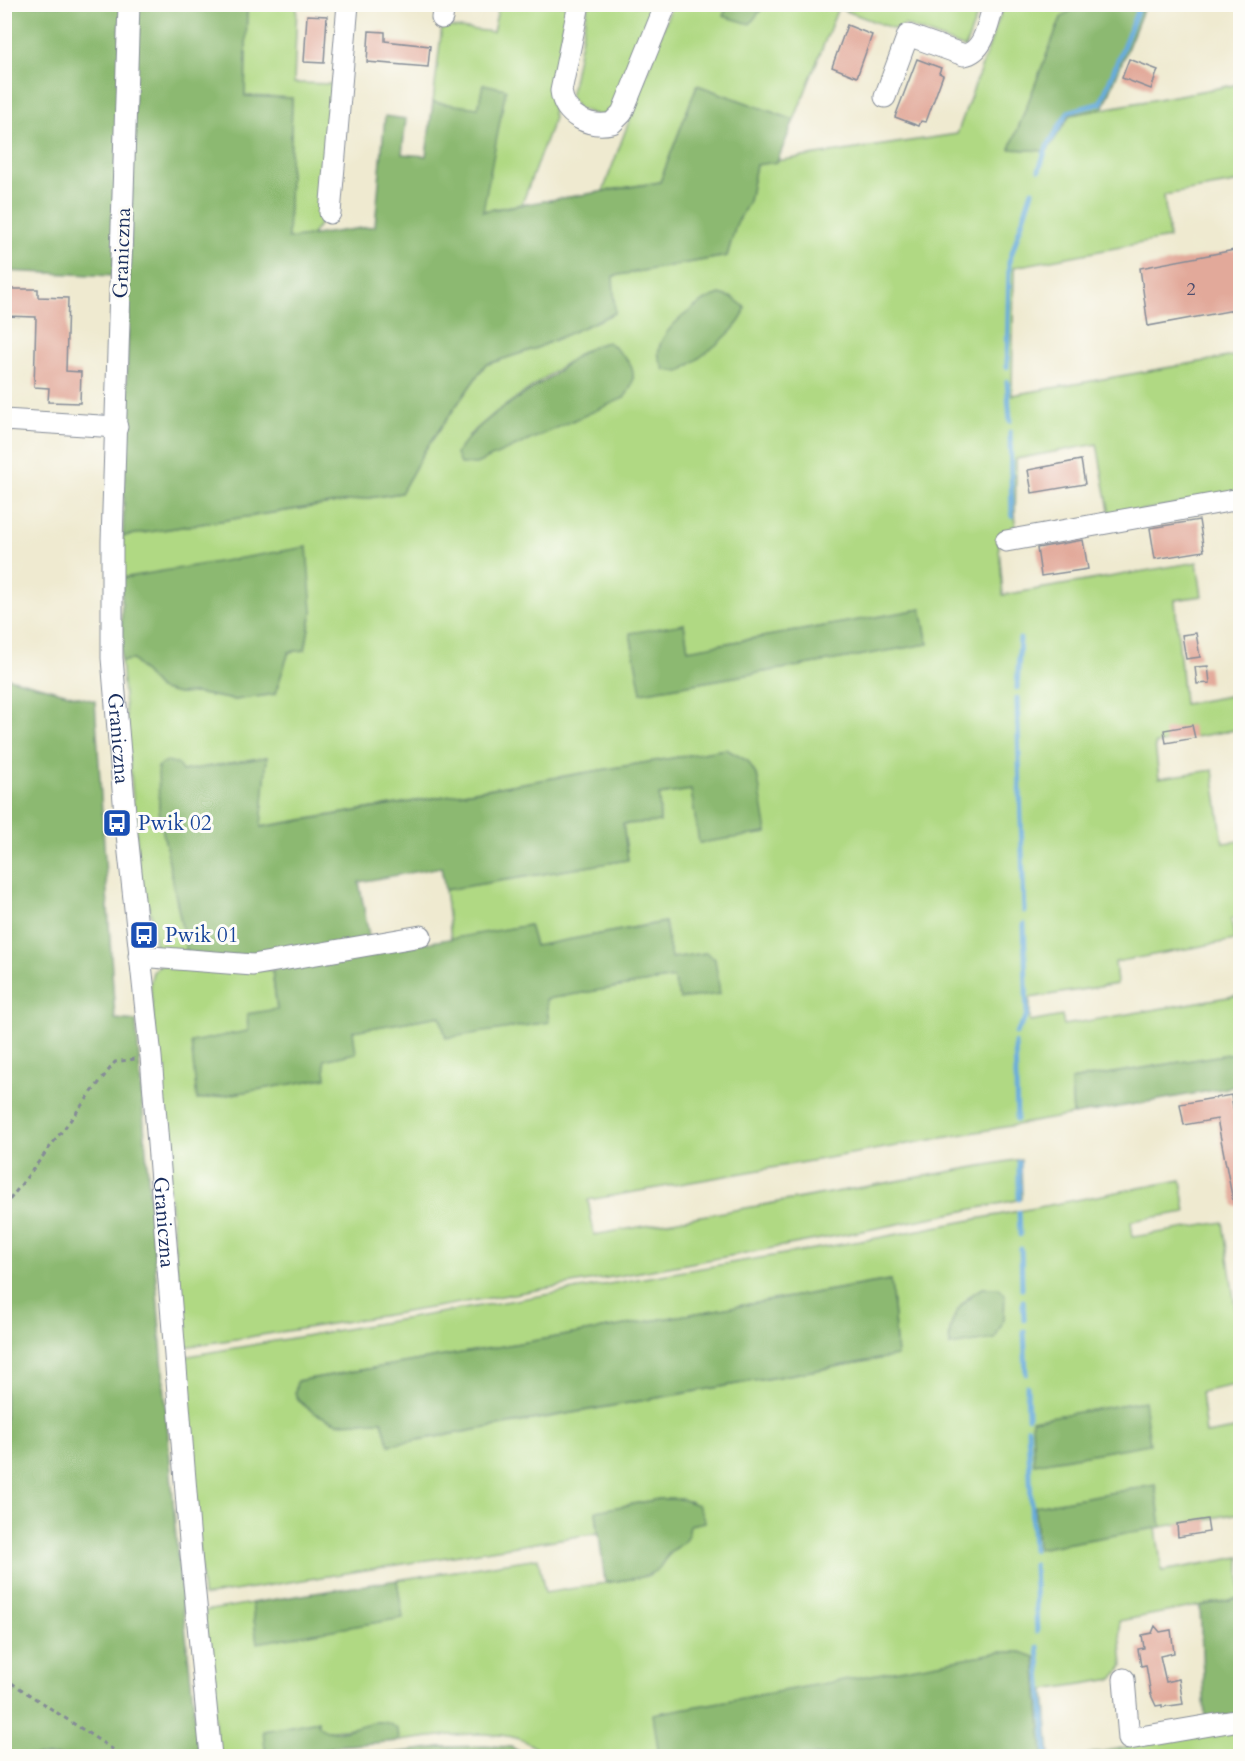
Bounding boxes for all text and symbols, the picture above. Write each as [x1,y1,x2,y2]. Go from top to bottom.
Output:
street label: Graniczna [106,207,138,299]
house number: 2 [1186,277,1196,302]
street label: Graniczna [100,692,137,785]
bus stop icon: Pwik 02 [101,807,133,839]
place label: Pwik 02 [138,809,212,838]
bus stop icon: Pwik 01 [128,919,160,951]
place label: Pwik 01 [165,921,239,950]
street label: Graniczna [146,1176,182,1269]

